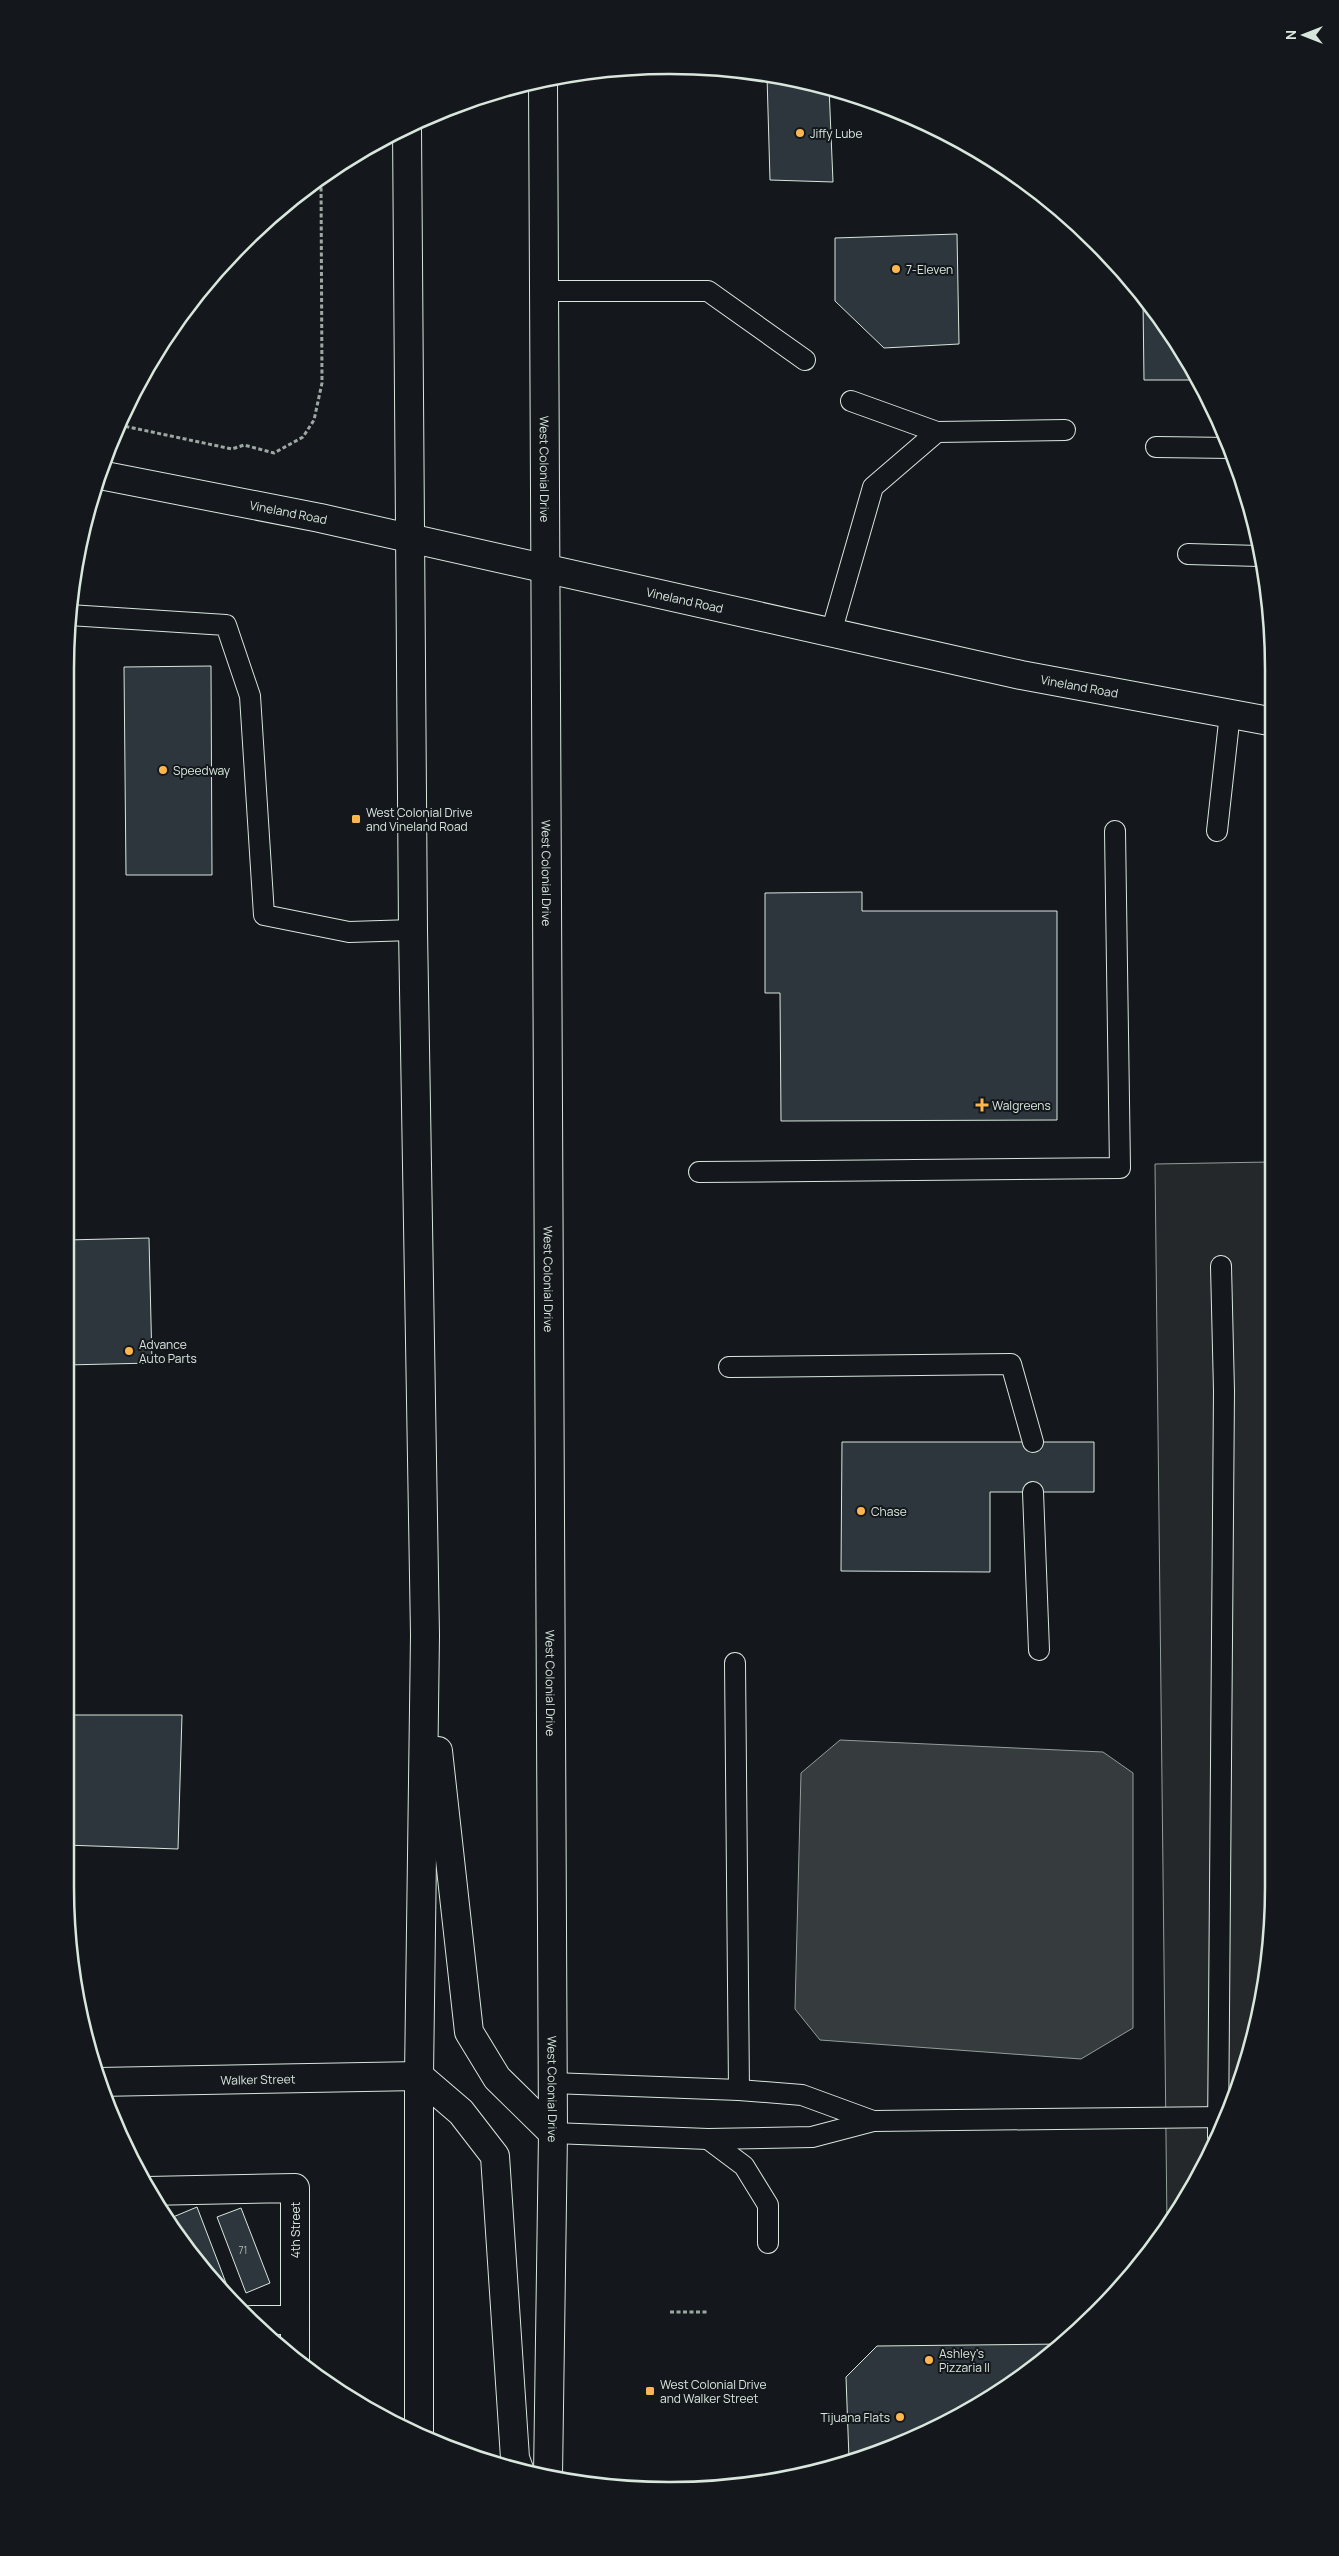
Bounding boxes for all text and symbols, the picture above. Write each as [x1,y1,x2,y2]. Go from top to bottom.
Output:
north arrow [1279,10,1329,60]
text: N [1281,30,1300,40]
place label: Jiffy Lube [810,125,862,142]
marker: Jiffy Lube [794,127,806,139]
place label: 7-Eleven [906,261,953,278]
marker: 7-Eleven [890,263,902,275]
street label: West Colonial Drive [536,416,554,522]
street label: Vineland Road [248,496,329,528]
street label: Vineland Road [645,583,725,617]
street label: Vineland Road [1039,670,1120,701]
place label: Speedway [173,762,231,779]
marker: Speedway [157,764,169,776]
place label: West Colonial Drive and Vineland Road [366,804,472,835]
marker: West Colonial Drive and Vineland Road [350,813,362,825]
street label: West Colonial Drive [538,820,556,926]
place label: Walgreens [992,1097,1051,1114]
marker: Walgreens [976,1099,988,1111]
street label: West Colonial Drive [540,1226,558,1332]
place label: Advance Auto Parts [139,1336,197,1367]
marker: Advance Auto Parts [123,1345,135,1357]
place label: Chase [871,1503,907,1520]
marker: Chase [855,1505,867,1517]
street label: West Colonial Drive [542,1630,560,1736]
street label: West Colonial Drive [544,2036,562,2142]
street label: Walker Street [220,2070,296,2088]
street label: 4th Street [287,2201,304,2258]
house number: 71 [239,2243,247,2257]
place label: Ashley's Pizzaria II [939,2345,990,2376]
marker: Ashley's Pizzaria II [923,2354,935,2366]
place label: West Colonial Drive and Walker Street [660,2376,766,2407]
marker: West Colonial Drive and Walker Street [644,2385,656,2397]
place label: Tijuana Flats [820,2409,890,2426]
marker: Tijuana Flats [894,2411,906,2423]

